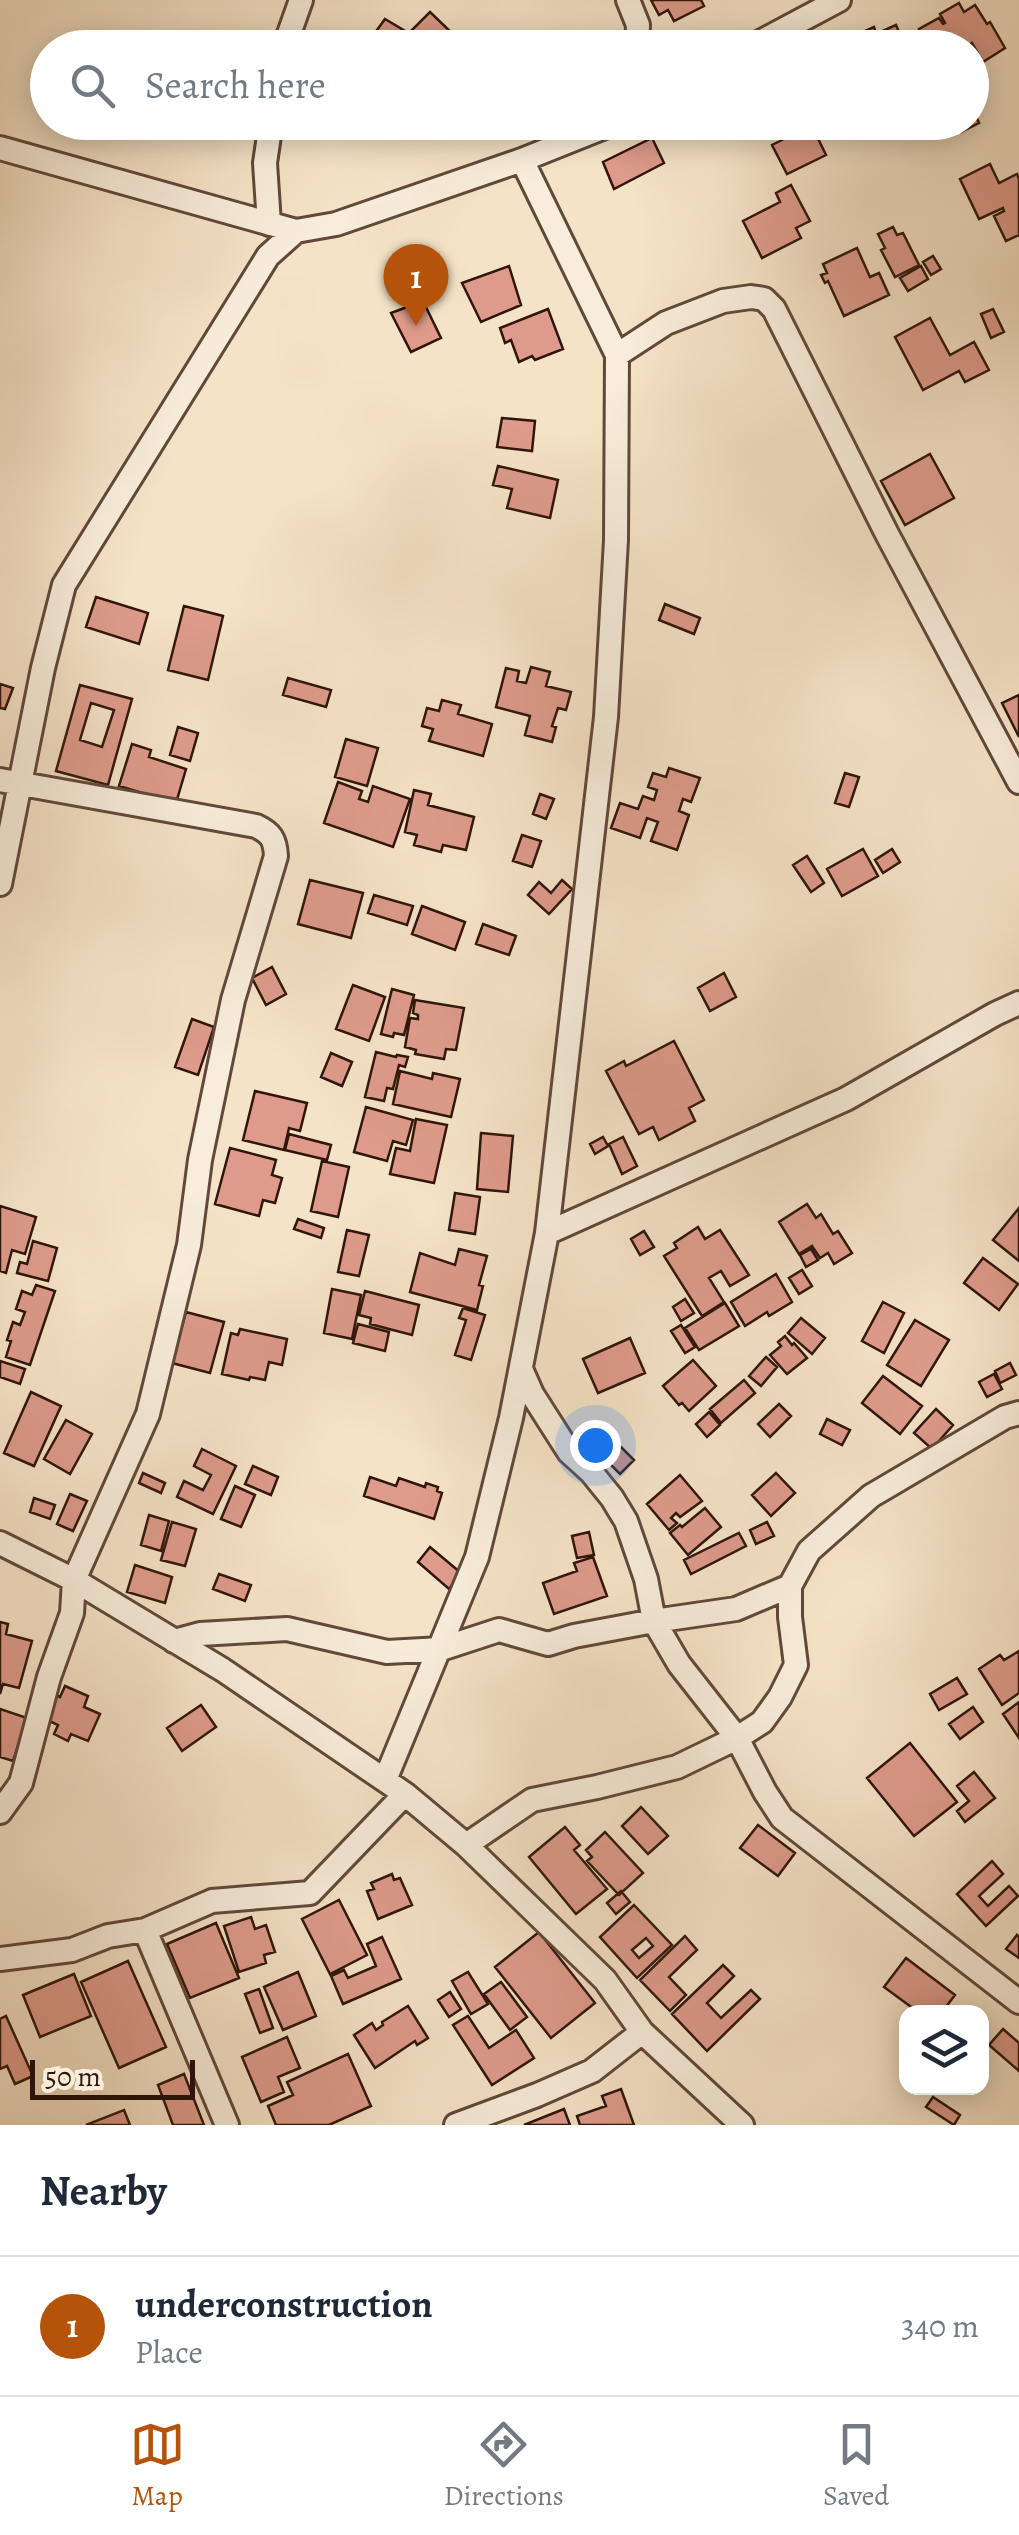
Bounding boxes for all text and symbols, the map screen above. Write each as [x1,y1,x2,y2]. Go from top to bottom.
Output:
search box [30,30,989,140]
icon: search [65,58,120,113]
text: Search here [145,59,326,111]
pin: 1 [384,244,448,326]
your location [570,1420,621,1471]
map controls [899,2005,989,2095]
button: layers [899,2005,989,2095]
scale bar [30,2055,195,2100]
text: 50 m [45,2058,101,2096]
text: Nearby [40,2162,167,2219]
text: underconstruction [135,2278,433,2330]
text: 1 [67,2304,78,2348]
text: 340 m [901,2304,979,2348]
text: Place [135,2330,203,2374]
tab: Map [130,2417,185,2515]
tab: Directions [444,2417,564,2515]
tab: Saved [823,2417,889,2515]

